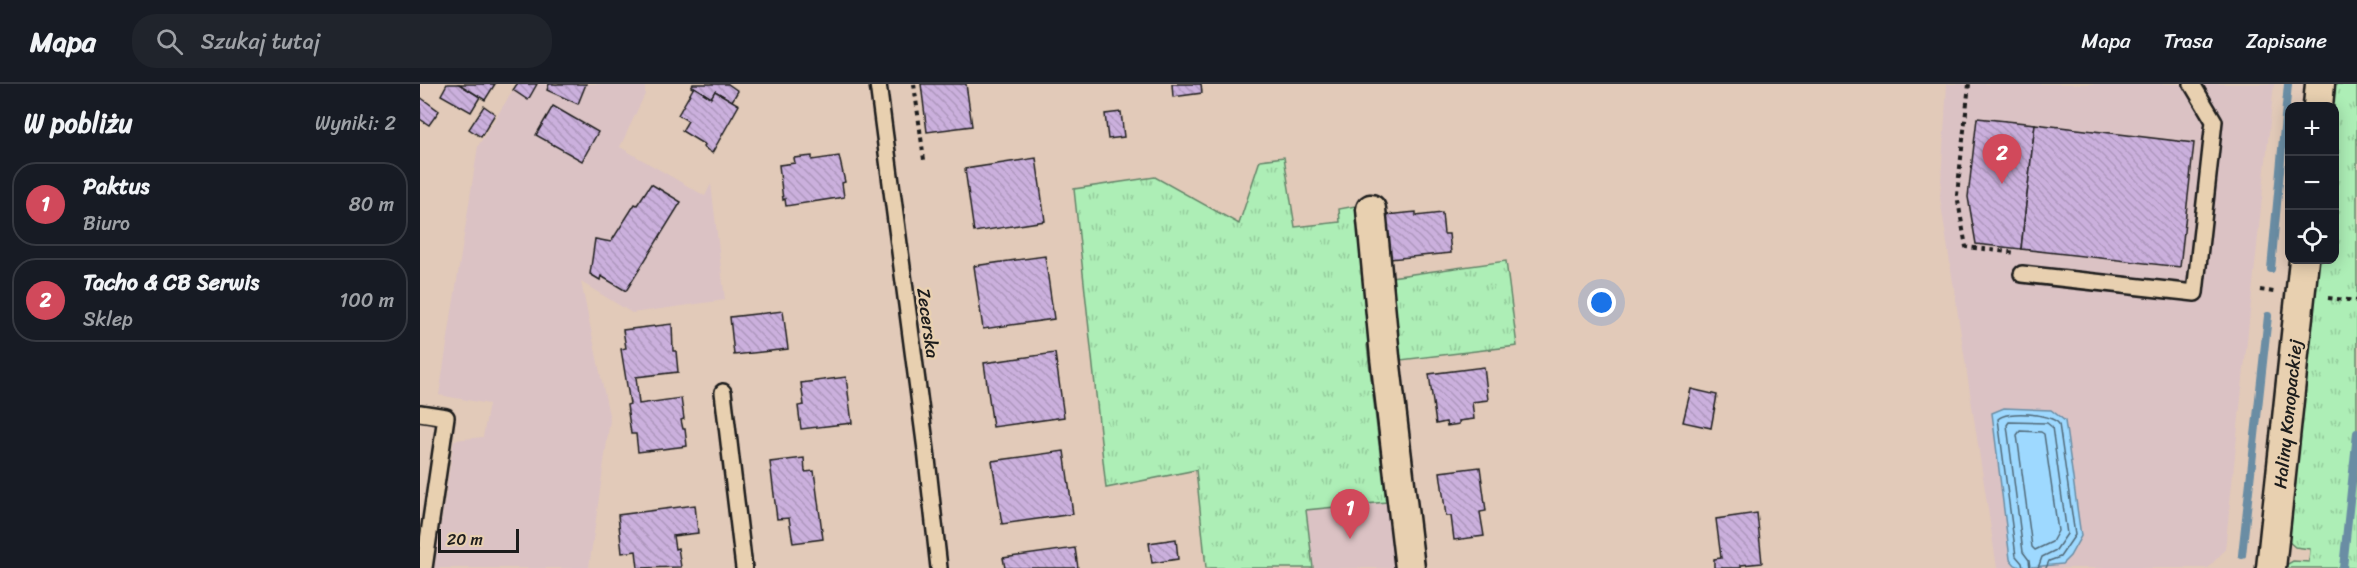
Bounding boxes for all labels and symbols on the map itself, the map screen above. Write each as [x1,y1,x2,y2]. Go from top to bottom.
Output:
pin: 2 [1982,135,2022,184]
street label: Zecerska [907,286,949,360]
your location [1587,288,1616,317]
street label: Haliny Konopackiej [2264,337,2312,490]
pin: 1 [1330,490,1370,539]
scale bar [438,526,519,554]

